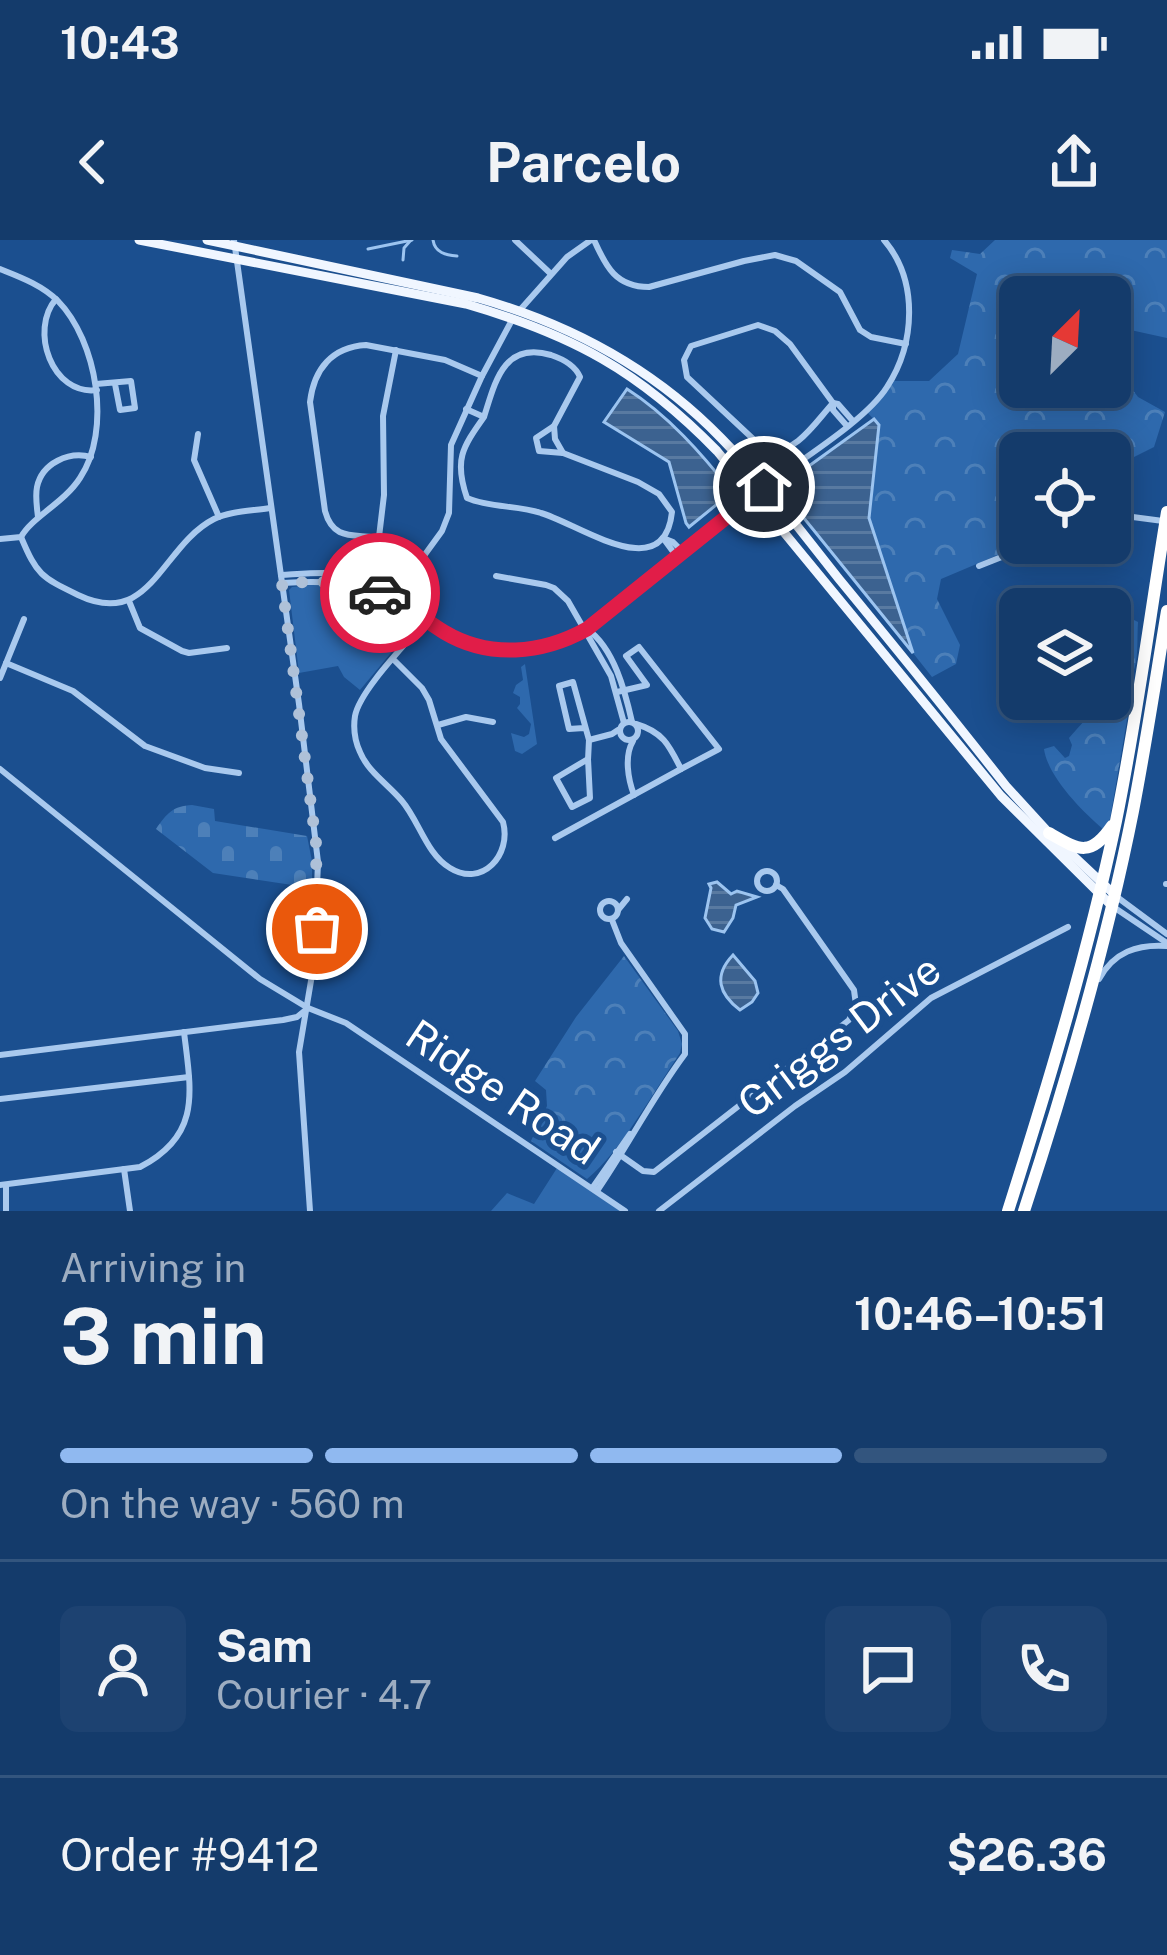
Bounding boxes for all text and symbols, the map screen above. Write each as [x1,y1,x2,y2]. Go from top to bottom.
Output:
text: 10:43 [60,16,180,69]
icon: back [60,129,126,195]
icon: share [1041,129,1107,195]
text: Parcelo [486,131,681,194]
north arrow [999,276,1131,408]
map controls [999,276,1131,720]
button: locate [999,432,1131,564]
pin [713,436,815,538]
icon: home [731,454,797,520]
courier [320,533,440,653]
icon: car [347,560,413,626]
button: layers [999,588,1131,720]
pin [266,878,368,980]
icon: bag [284,896,350,962]
street label: Griggs Drive [728,944,949,1127]
street label: Ridge Road [397,1009,609,1174]
text: Arriving in [60,1245,246,1291]
text: 10:46–10:51 [854,1287,1107,1340]
text: 3 min [60,1290,267,1382]
text: On the way · 560 m [60,1481,404,1527]
button: person [60,1606,186,1732]
button: chat [825,1606,951,1732]
button: phone [981,1606,1107,1732]
text: Sam [216,1619,313,1672]
text: Courier · 4.7 [216,1672,432,1718]
text: Order #9412 [60,1828,319,1881]
text: $26.36 [946,1828,1107,1881]

